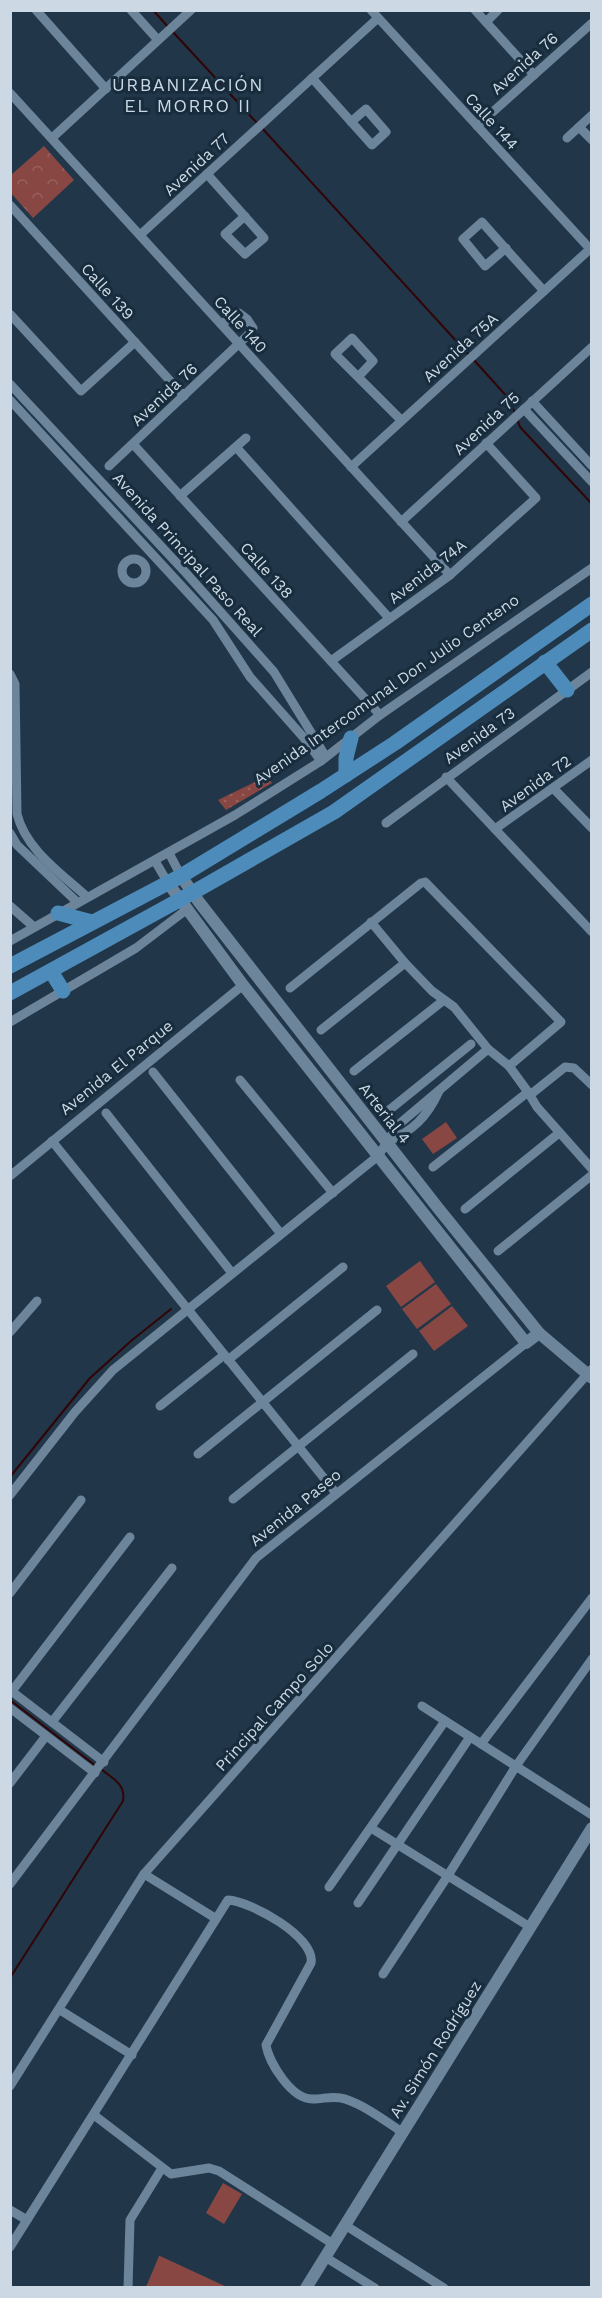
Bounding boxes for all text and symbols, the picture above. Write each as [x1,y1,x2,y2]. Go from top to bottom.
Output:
street label: Avenida 76 [487,28,562,98]
district label: URBANIZACIÓN EL MORRO II [112,74,264,116]
street label: Calle 144 [461,89,522,154]
street label: Avenida 77 [159,129,233,200]
street label: Calle 139 [77,259,138,324]
street label: Calle 140 [210,292,271,357]
street label: Avenida 75A [419,309,502,386]
street label: Avenida 76 [127,359,201,430]
street label: Avenida 75 [449,388,523,459]
street label: Avenida Principal Paso Real [109,468,266,640]
street label: Avenida 74A [385,535,470,608]
street label: Calle 138 [236,538,297,603]
street label: Avenida Intercomunal Don Julio Centeno [250,590,523,789]
street label: Avenida 73 [440,703,519,768]
street label: Avenida 72 [496,751,575,816]
street label: Avenida El Parque [56,1016,177,1119]
street label: Arterial 4 [355,1079,414,1148]
street label: Avenida Paseo [246,1465,345,1550]
street label: Principal Campo Solo [211,1638,337,1775]
street label: Av. Simón Rodríguez [385,1977,485,2121]

